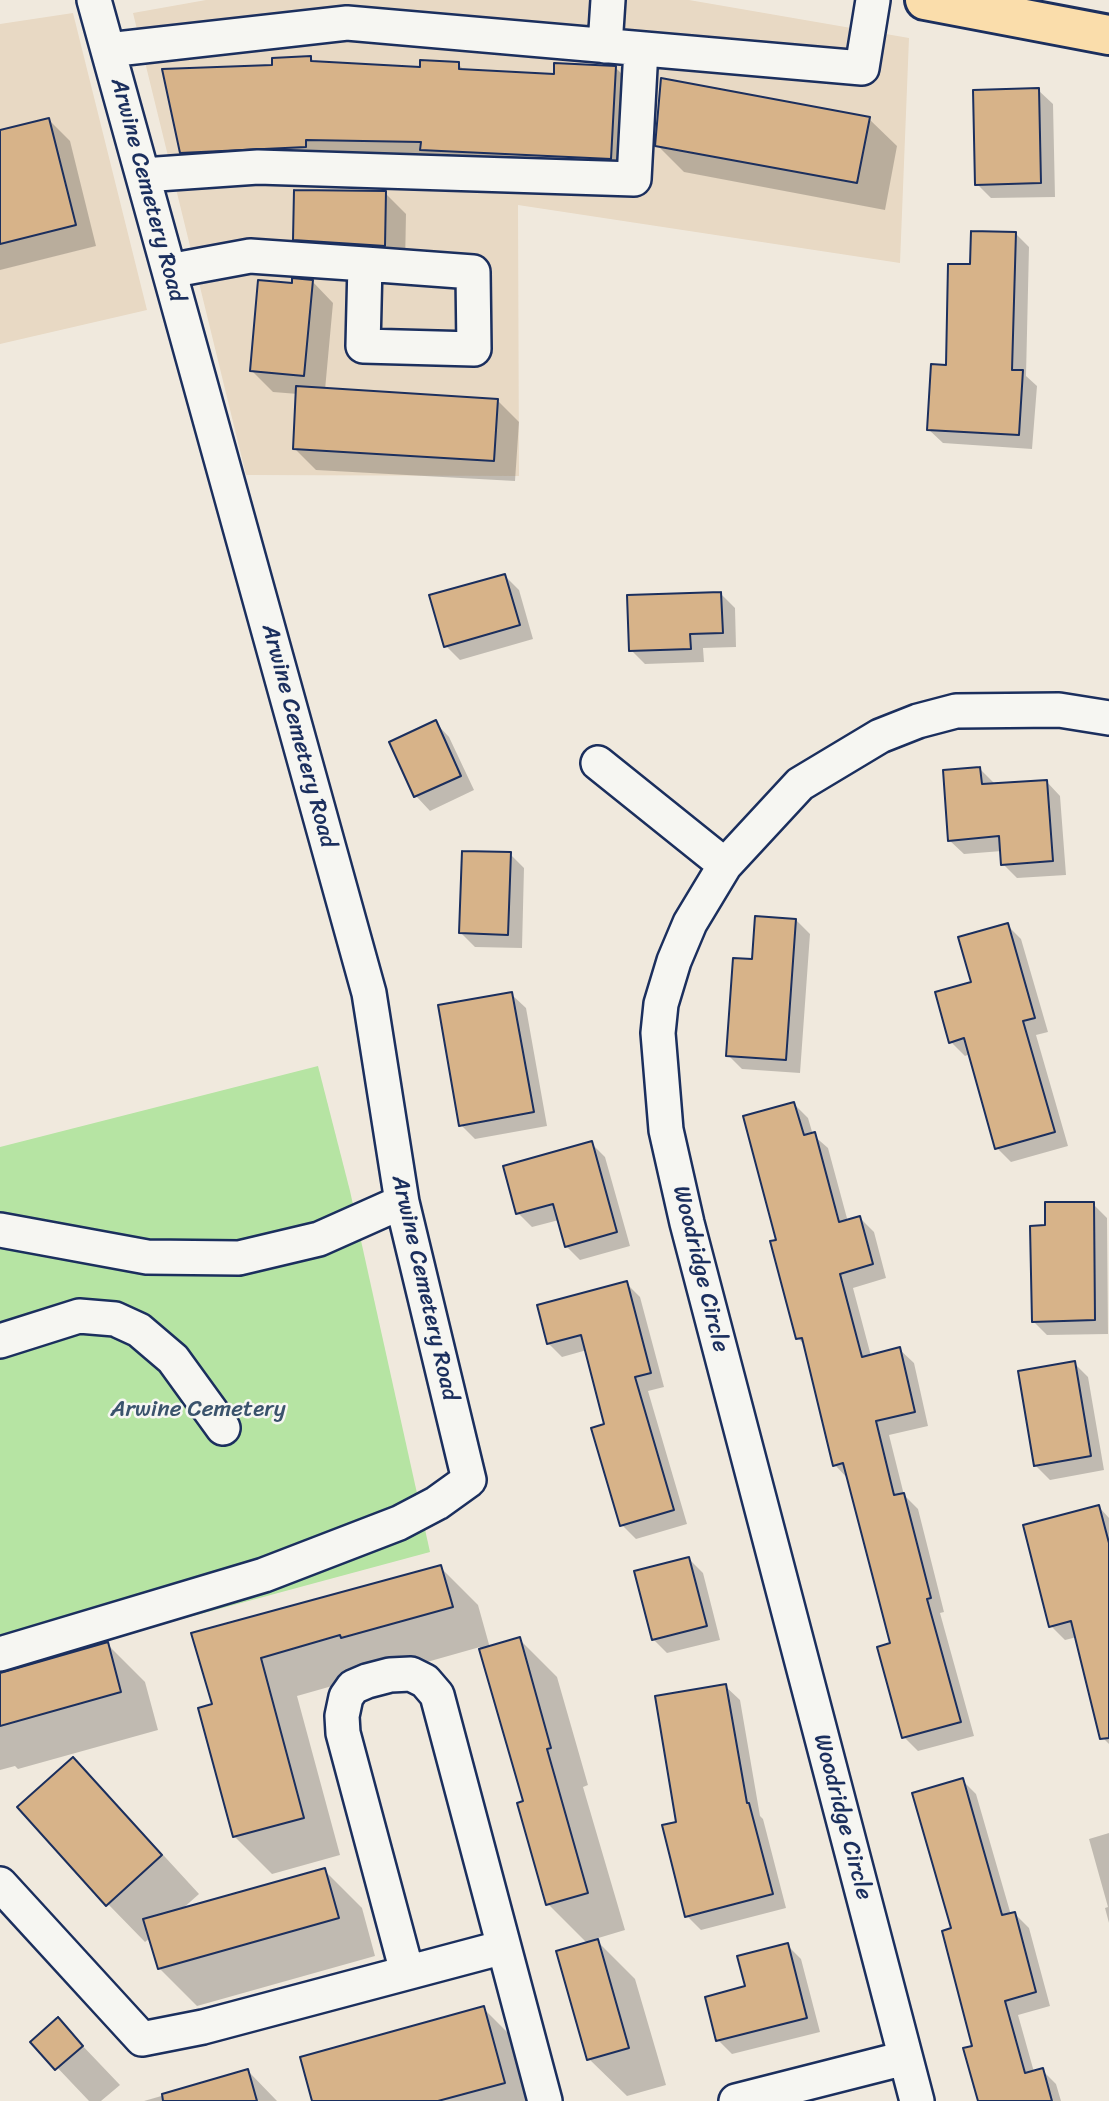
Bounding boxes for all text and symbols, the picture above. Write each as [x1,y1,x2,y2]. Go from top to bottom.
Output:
street label: Arwine Cemetery Road [104,75,190,305]
street label: Arwine Cemetery Road [255,621,341,851]
street label: Arwine Cemetery Road [385,1173,463,1403]
street label: Woodridge Circle [666,1183,734,1355]
park label: Arwine Cemetery [110,1396,286,1424]
street label: Woodridge Circle [807,1731,877,1903]

